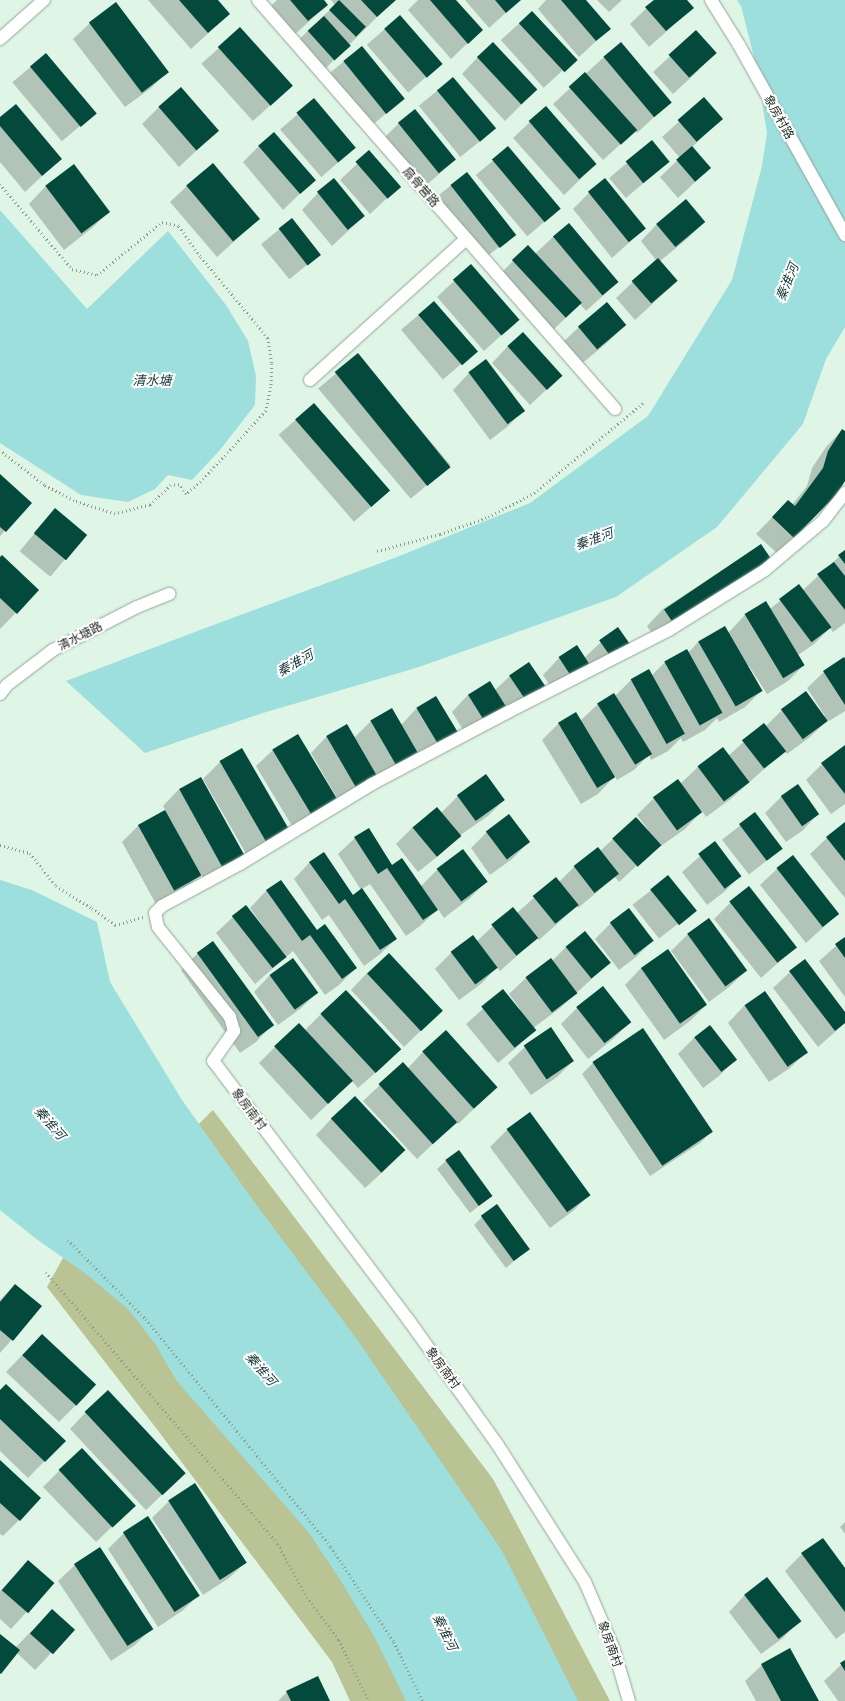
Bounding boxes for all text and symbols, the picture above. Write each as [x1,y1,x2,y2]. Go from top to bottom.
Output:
street label: 象房村路 [761,93,797,141]
street label: 扇骨营路 [400,164,442,210]
water label: 秦淮河 [772,261,802,303]
water label: 清水塘 [133,372,171,388]
water label: 秦淮河 [573,525,615,553]
street label: 清水塘路 [55,619,105,653]
water label: 秦淮河 [274,647,316,679]
street label: 象房南村 [229,1085,269,1133]
water label: 秦淮河 [31,1103,69,1143]
street label: 象房南村 [423,1344,463,1392]
water label: 秦淮河 [242,1349,280,1389]
water label: 秦淮河 [429,1611,461,1653]
street label: 象房南村 [595,1619,625,1669]

